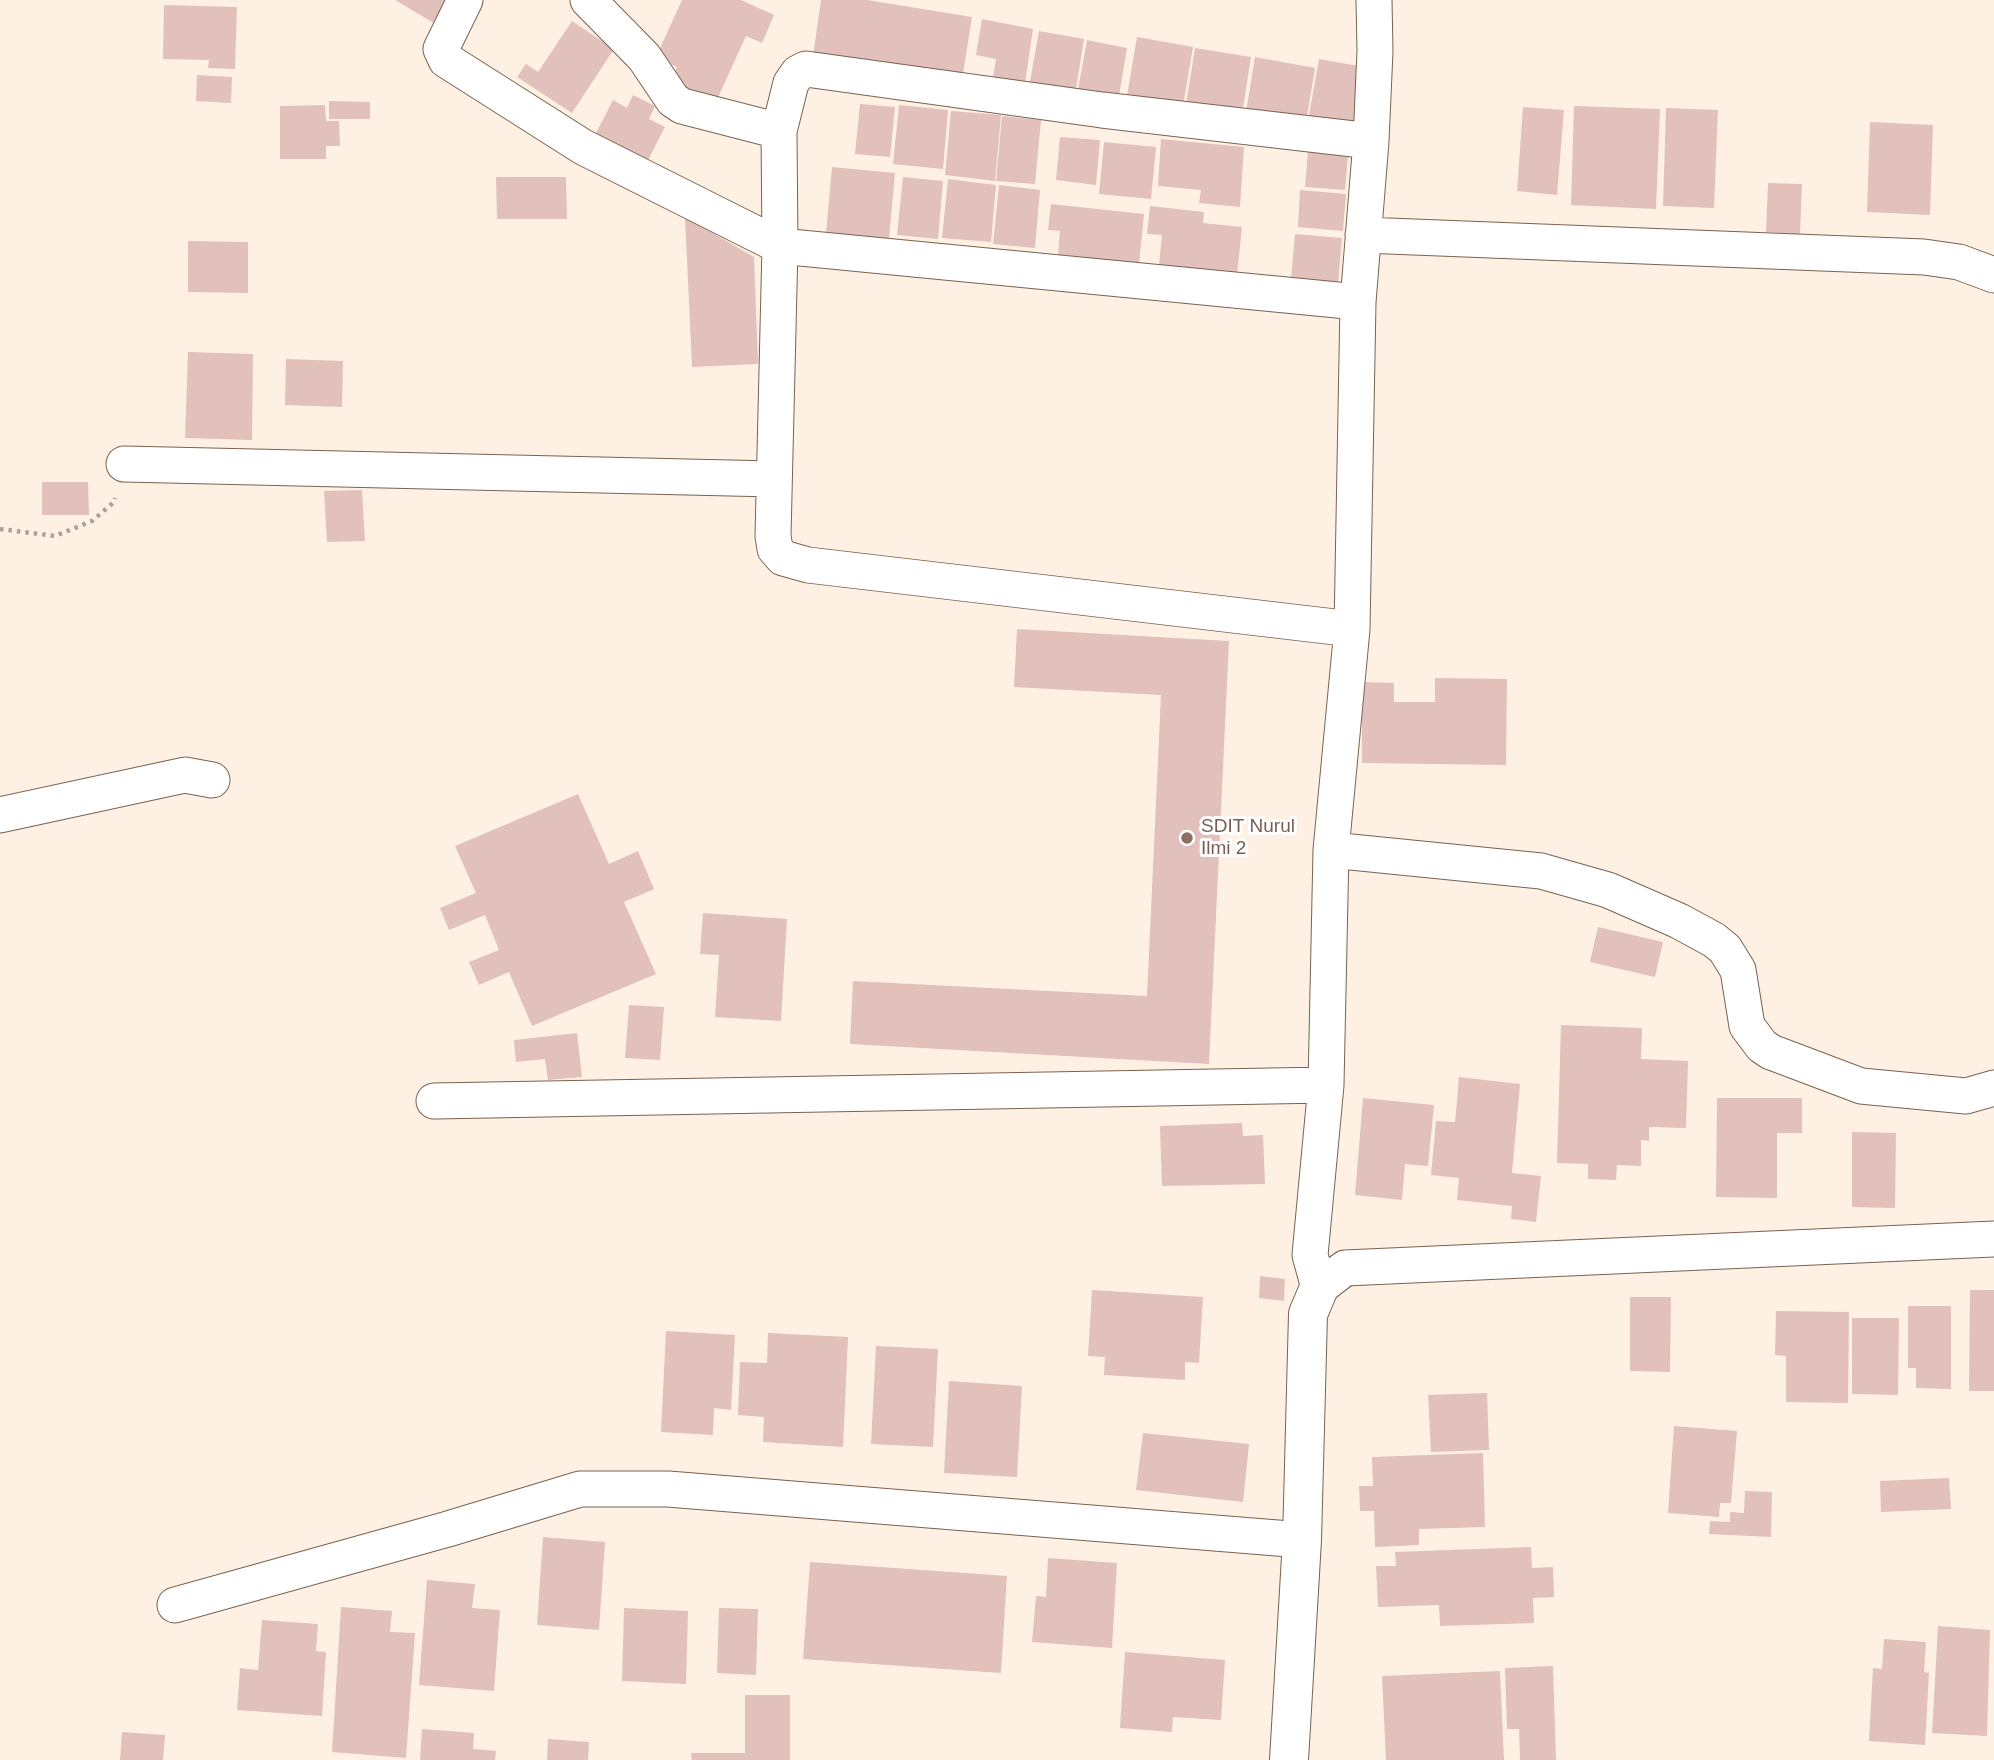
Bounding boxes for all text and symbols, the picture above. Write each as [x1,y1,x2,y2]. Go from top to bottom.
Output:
place label: SDIT Nurul Ilmi 2 [1201,816,1295,860]
marker: SDIT Nurul Ilmi 2 [1179,830,1195,846]

